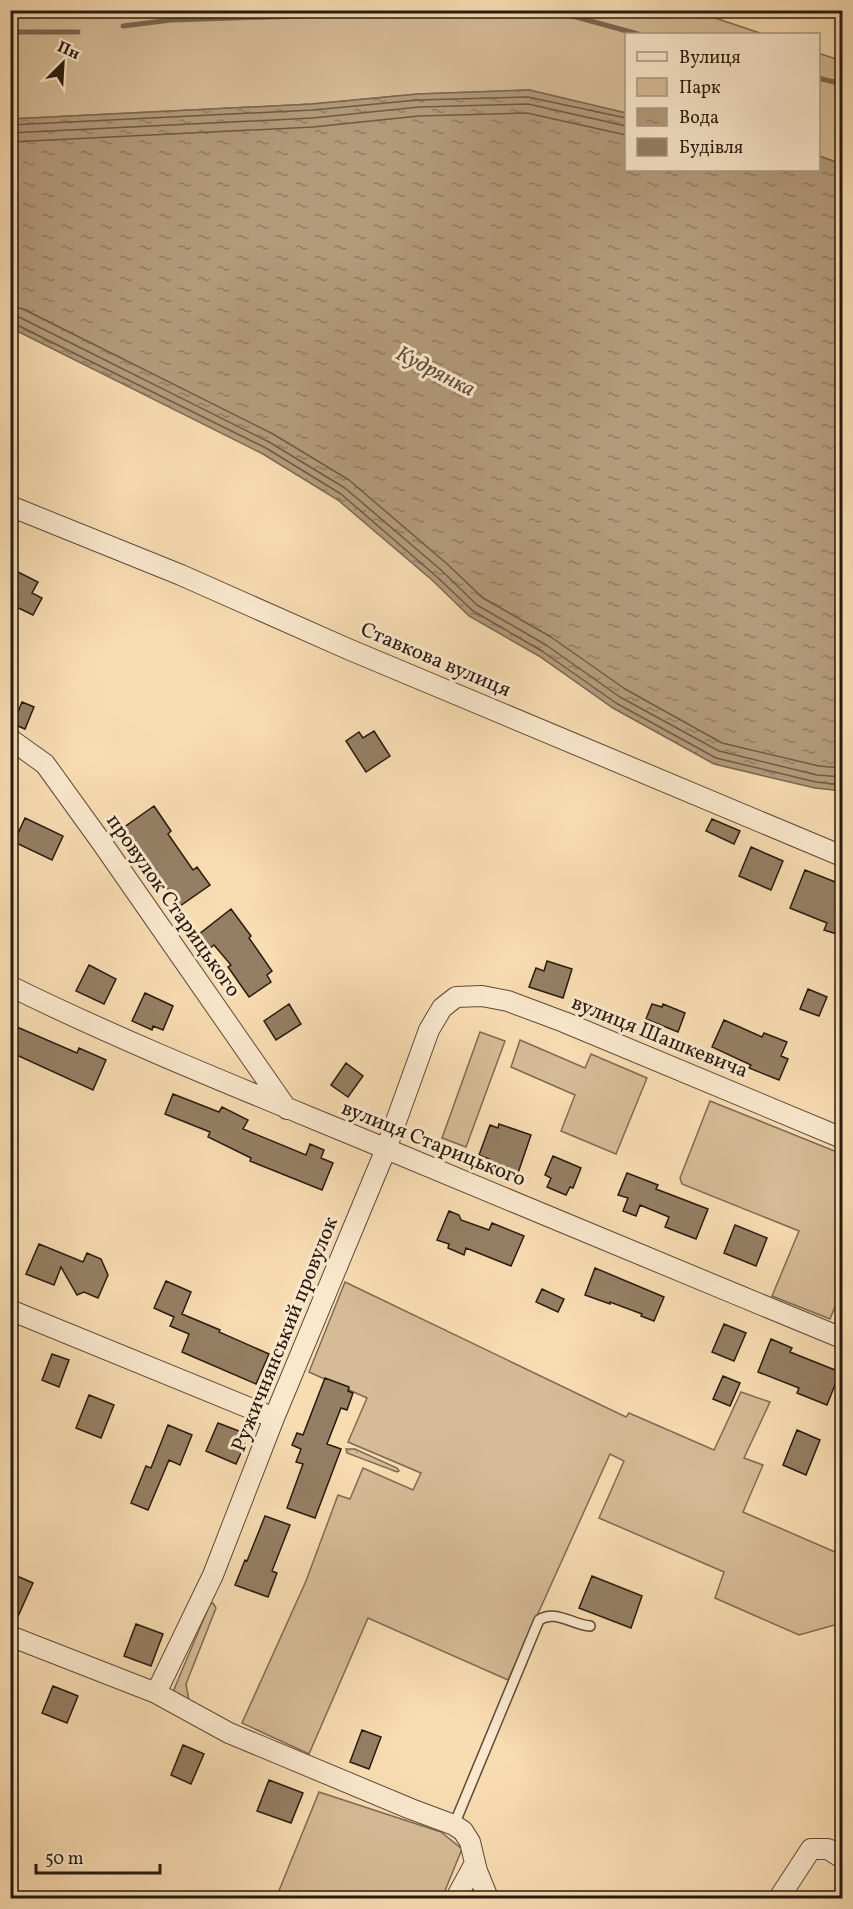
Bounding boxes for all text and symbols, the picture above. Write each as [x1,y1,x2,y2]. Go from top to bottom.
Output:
north arrow [33,33,93,93]
legend [625,33,820,171]
text: Пн [53,36,83,66]
text: Вулиця [679,46,741,71]
text: Парк [679,76,721,101]
text: Вода [679,106,719,131]
text: Будівля [679,136,743,161]
water label: Кудрянка [390,339,480,405]
street label: Ставкова вулиця [356,616,515,705]
street label: провулок Старицького [99,808,247,1003]
street label: вулиця Шашкевича [567,989,752,1086]
street label: вулиця Старицького [337,1094,530,1195]
street label: Ружичнянський провулок [225,1213,346,1456]
scale bar [36,1837,160,1875]
text: 50 m [45,1847,84,1872]

